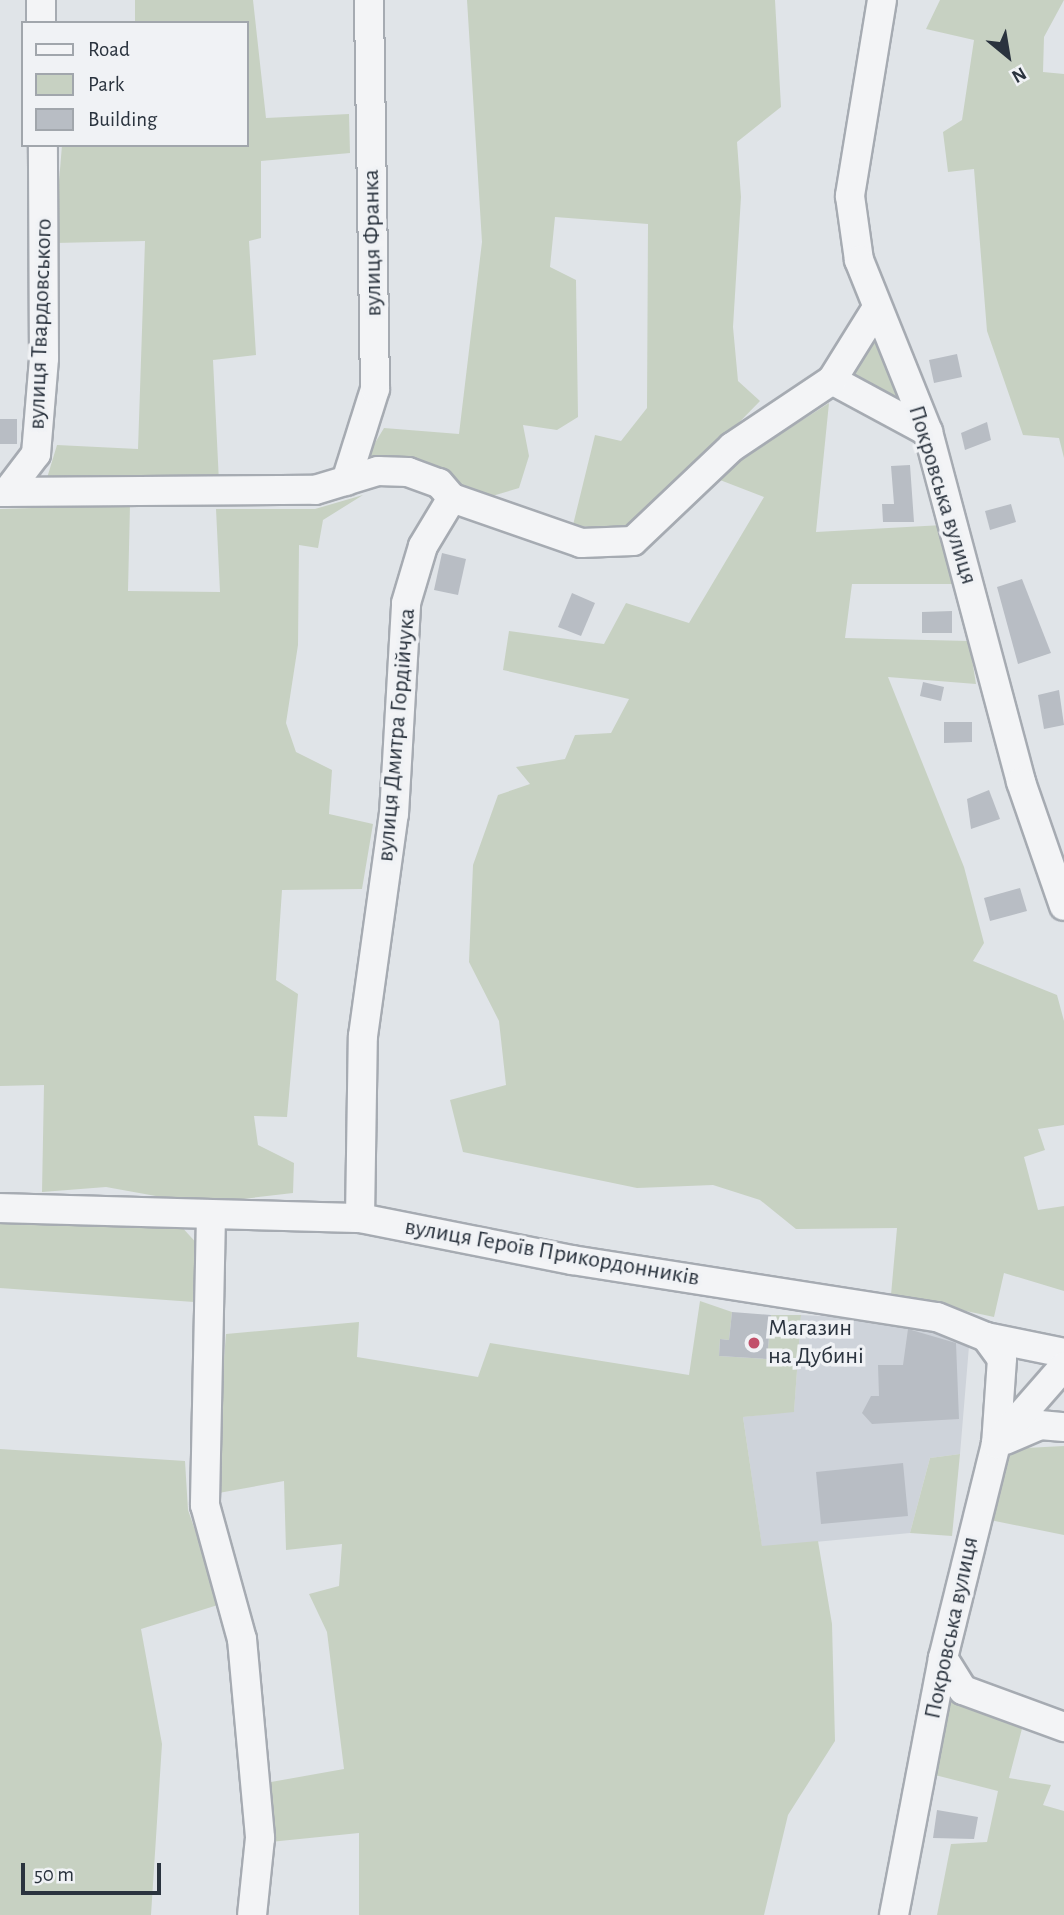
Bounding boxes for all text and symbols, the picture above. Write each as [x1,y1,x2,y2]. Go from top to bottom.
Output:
legend [21,21,248,147]
north arrow [973,21,1043,91]
text: Road [88,39,130,60]
text: N [1008,63,1029,86]
text: Park [88,74,124,95]
text: Building [88,109,157,130]
street label: вулиця Франка [357,169,389,317]
street label: вулиця Твардовського [23,218,59,430]
street label: Покровська вулиця [901,402,983,588]
street label: вулиця Дмитра Гордійчука [372,607,422,863]
street label: вулиця Героїв Прикордонників [402,1213,702,1293]
place label: Магазин на Дубині [768,1315,864,1371]
marker: Магазин на Дубині [746,1335,762,1351]
street label: Покровська вулиця [919,1534,985,1722]
scale bar [24,1848,164,1892]
text: 50 m [34,1864,74,1885]

